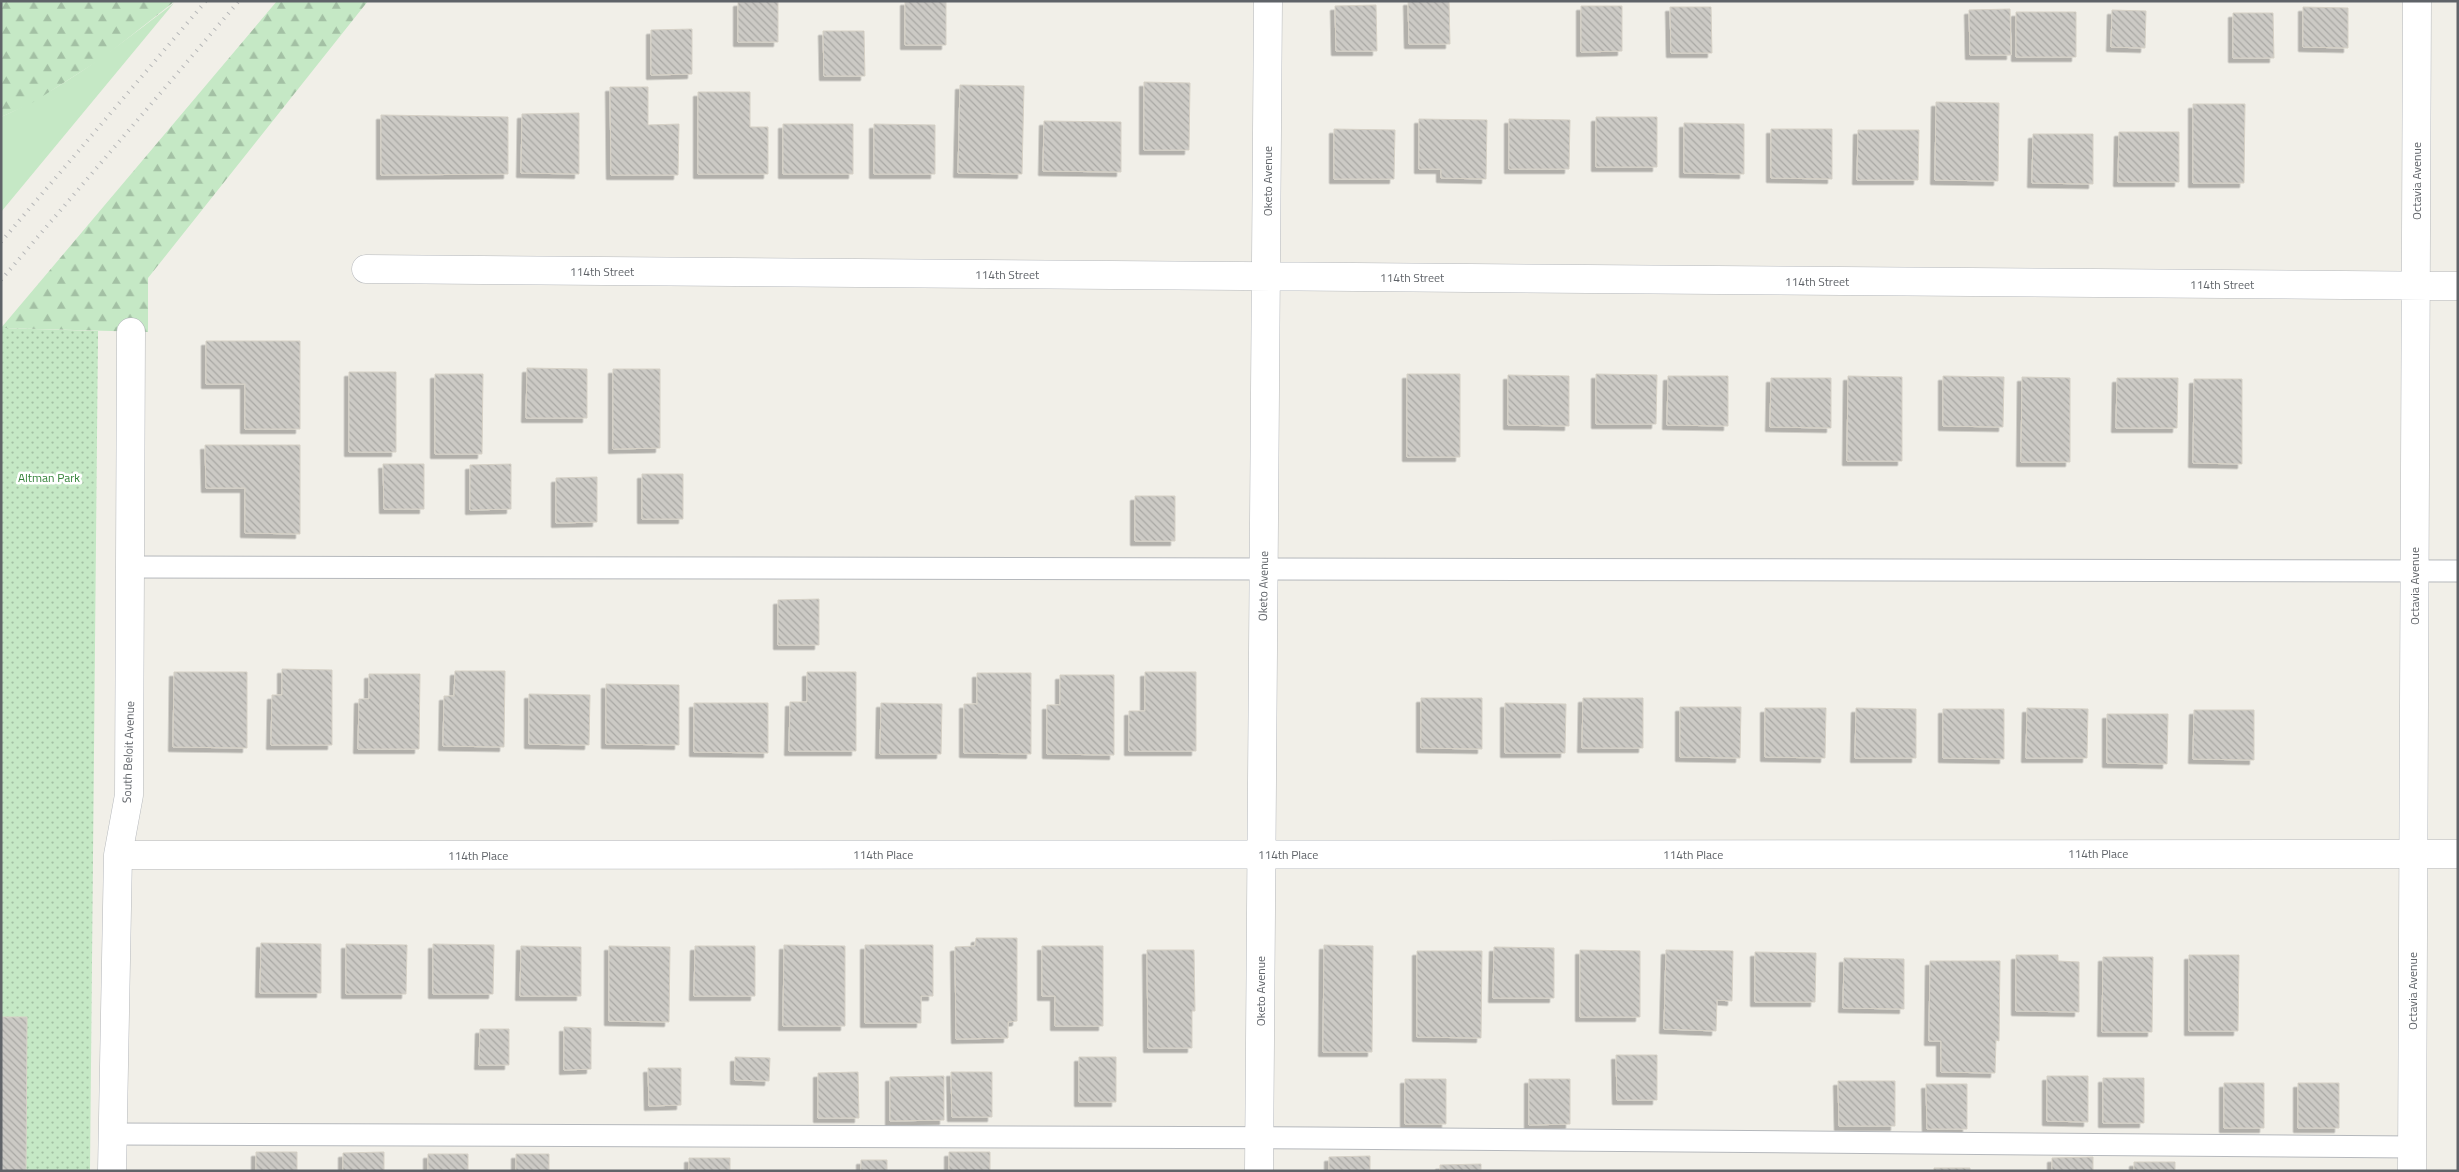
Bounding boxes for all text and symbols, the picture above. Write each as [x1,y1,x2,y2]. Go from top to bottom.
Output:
street label: Octavia Avenue [2407,142,2426,220]
street label: Oketo Avenue [1258,146,1277,216]
street label: 114th Street [570,262,635,281]
street label: 114th Street [975,265,1040,284]
street label: 114th Street [1380,268,1445,287]
street label: 114th Street [1785,272,1850,291]
street label: 114th Street [2190,275,2255,294]
park label: Altman Park [18,468,80,487]
street label: Octavia Avenue [2405,547,2424,625]
street label: Oketo Avenue [1253,551,1273,621]
street label: South Beloit Avenue [117,701,139,803]
street label: 114th Place [2068,844,2128,863]
street label: 114th Place [853,845,913,864]
street label: 114th Place [1258,845,1318,864]
street label: 114th Place [1663,845,1723,864]
street label: 114th Place [448,846,508,865]
street label: Octavia Avenue [2403,952,2422,1030]
street label: Oketo Avenue [1251,956,1270,1026]

